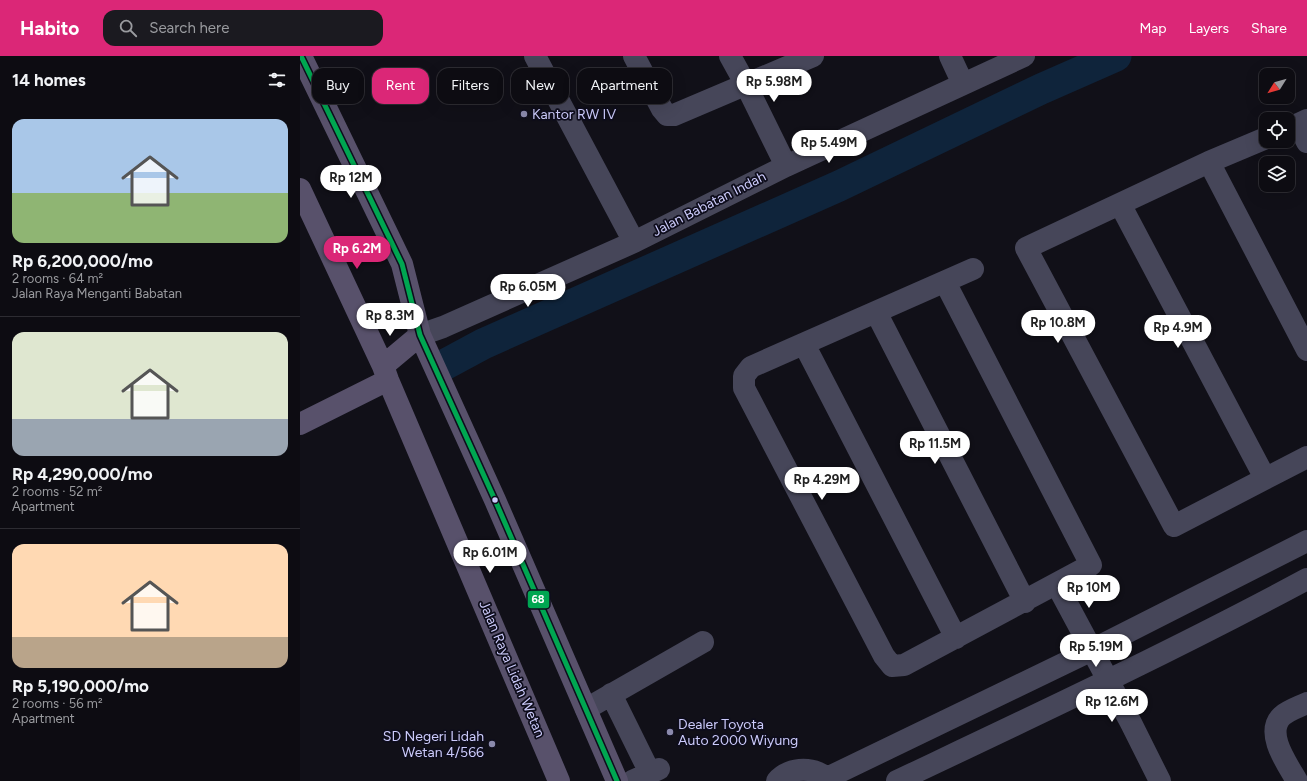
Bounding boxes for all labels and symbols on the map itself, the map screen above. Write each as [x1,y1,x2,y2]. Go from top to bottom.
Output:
north arrow [1259,68,1295,104]
pin: Rp 5.98M [733,69,815,103]
place label: Kantor RW IV [532,106,616,123]
marker: Kantor RW IV [519,109,529,119]
pin: Rp 5.49M [788,130,870,164]
pin: Rp 12M [318,165,384,199]
street label: Jalan Babatan Indah [649,168,769,240]
pin: Rp 6.2M [320,236,394,270]
pin: Rp 6.05M [487,274,569,308]
pin: Rp 8.3M [353,303,427,337]
pin: Rp 10.8M [1017,310,1099,344]
pin: Rp 4.9M [1141,315,1215,349]
pin: Rp 11.5M [894,431,976,465]
pin: Rp 4.29M [781,467,863,501]
unlabelled marker [490,495,500,505]
pin: Rp 6.01M [449,540,531,574]
pin: Rp 10M [1056,575,1122,609]
line badge: 68 [527,590,550,609]
text: 68 [531,593,545,606]
street label: Jalan Raya Lidah Wetan [475,598,549,740]
pin: Rp 5.19M [1055,634,1137,668]
pin: Rp 12.6M [1071,689,1153,723]
place label: Dealer Toyota Auto 2000 Wiyung [678,716,798,749]
marker: Dealer Toyota Auto 2000 Wiyung [665,727,675,737]
place label: SD Negeri Lidah Wetan 4/566 [383,728,484,761]
marker: SD Negeri Lidah Wetan 4/566 [487,739,497,749]

